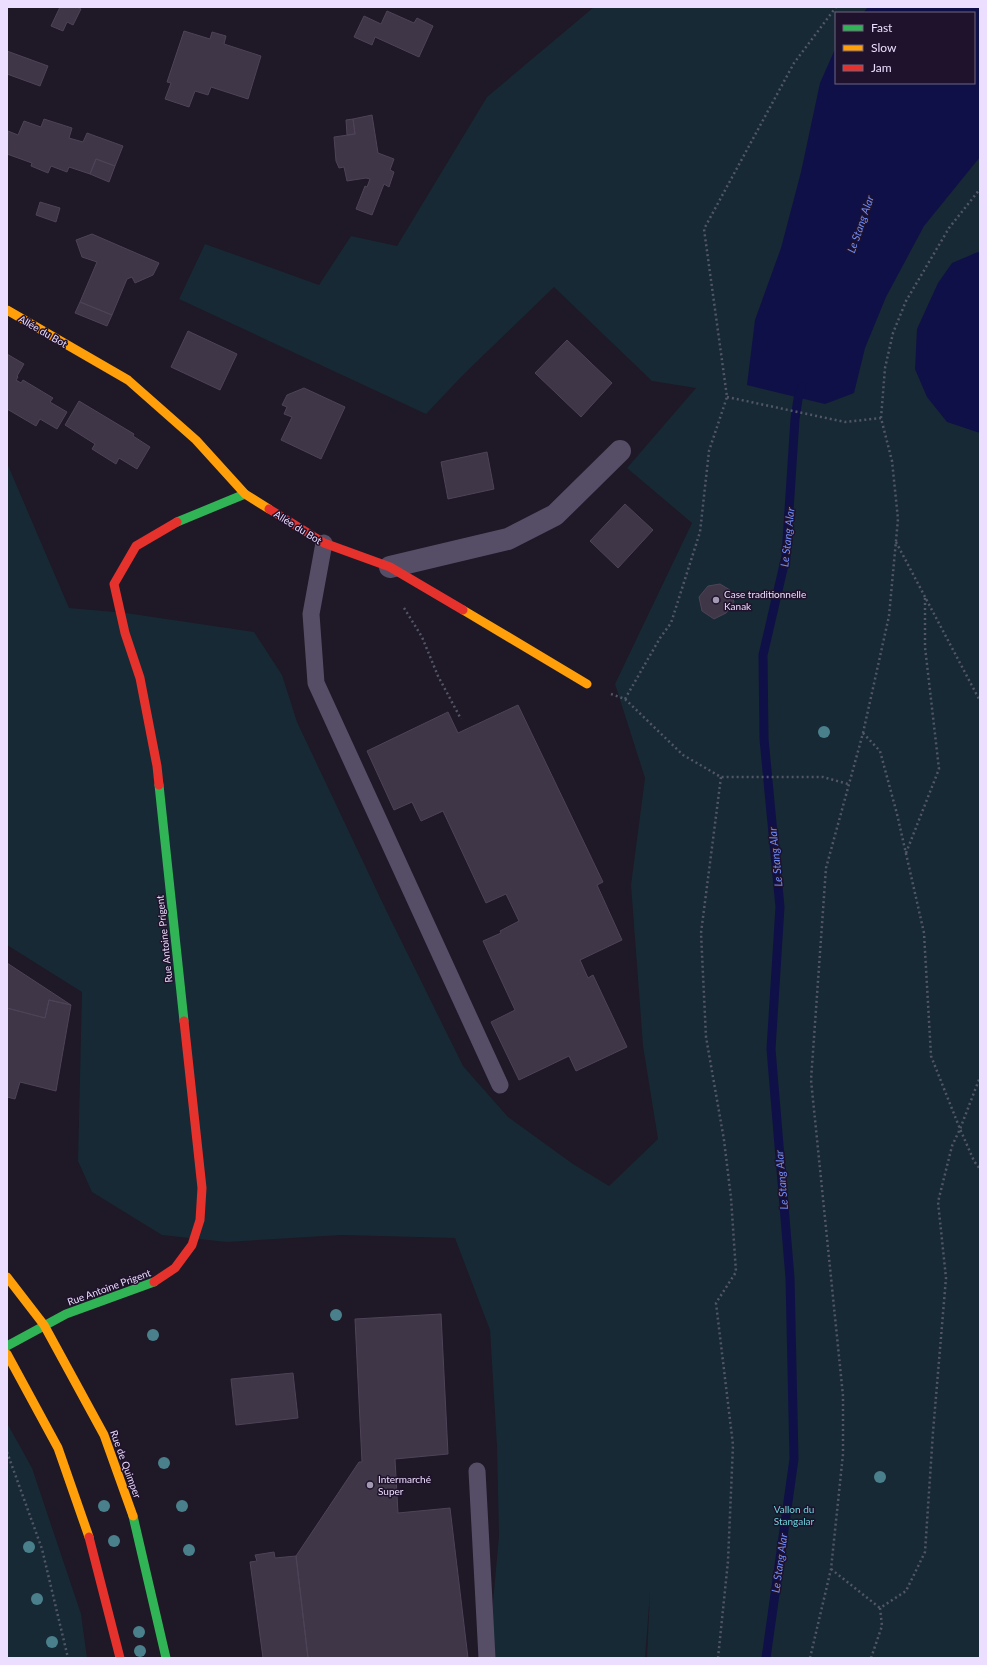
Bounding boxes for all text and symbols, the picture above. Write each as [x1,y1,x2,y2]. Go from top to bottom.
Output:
legend [835,12,975,84]
text: Fast [871,20,893,35]
text: Slow [871,40,897,55]
text: Jam [871,60,892,75]
water label: Le Stang Alar [844,193,876,254]
street label: Allée du Bot [17,312,70,350]
water label: Le Stang Alar [777,506,797,567]
street label: Allée du Bot [272,508,324,547]
place label: Case traditionnelle Kanak [724,588,806,612]
marker: Case traditionnelle Kanak [711,595,721,605]
water label: Le Stang Alar [765,826,785,887]
street label: Rue Antoine Prigent [153,894,175,983]
water label: Le Stang Alar [772,1149,790,1210]
street label: Rue Antoine Prigent [66,1266,153,1308]
street label: Rue de Quimper [108,1428,144,1500]
place label: Intermarché Super [378,1473,431,1497]
marker: Intermarché Super [365,1480,375,1490]
park label: Vallon du Stangalar [774,1503,815,1527]
water label: Le Stang Alar [768,1532,790,1593]

